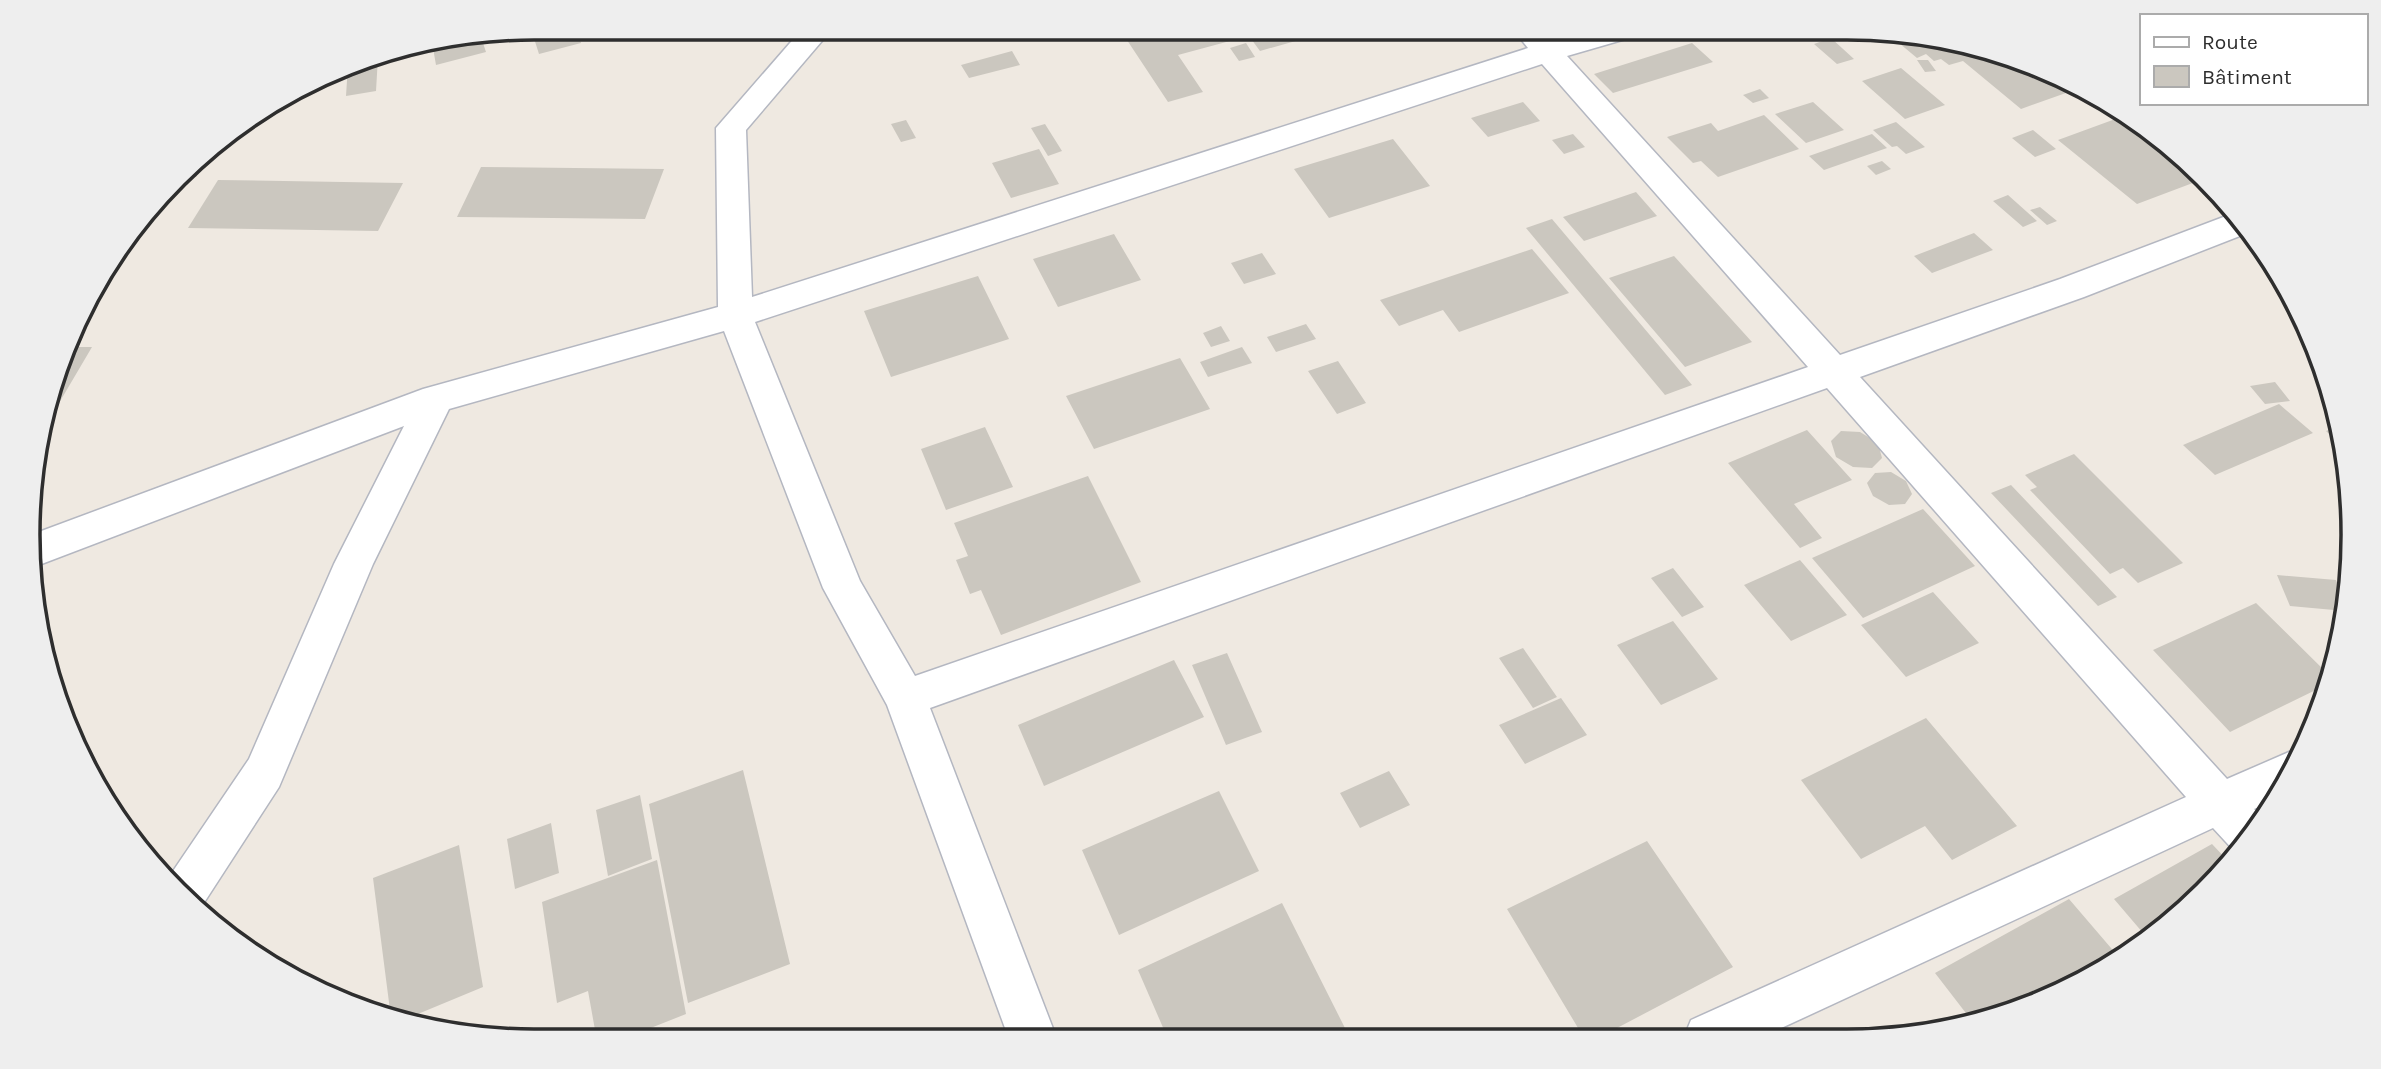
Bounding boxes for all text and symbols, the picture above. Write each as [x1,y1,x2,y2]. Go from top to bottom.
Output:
legend [2140,14,2367,105]
text: Route [2202,30,2258,54]
text: Bâtiment [2202,65,2292,89]

